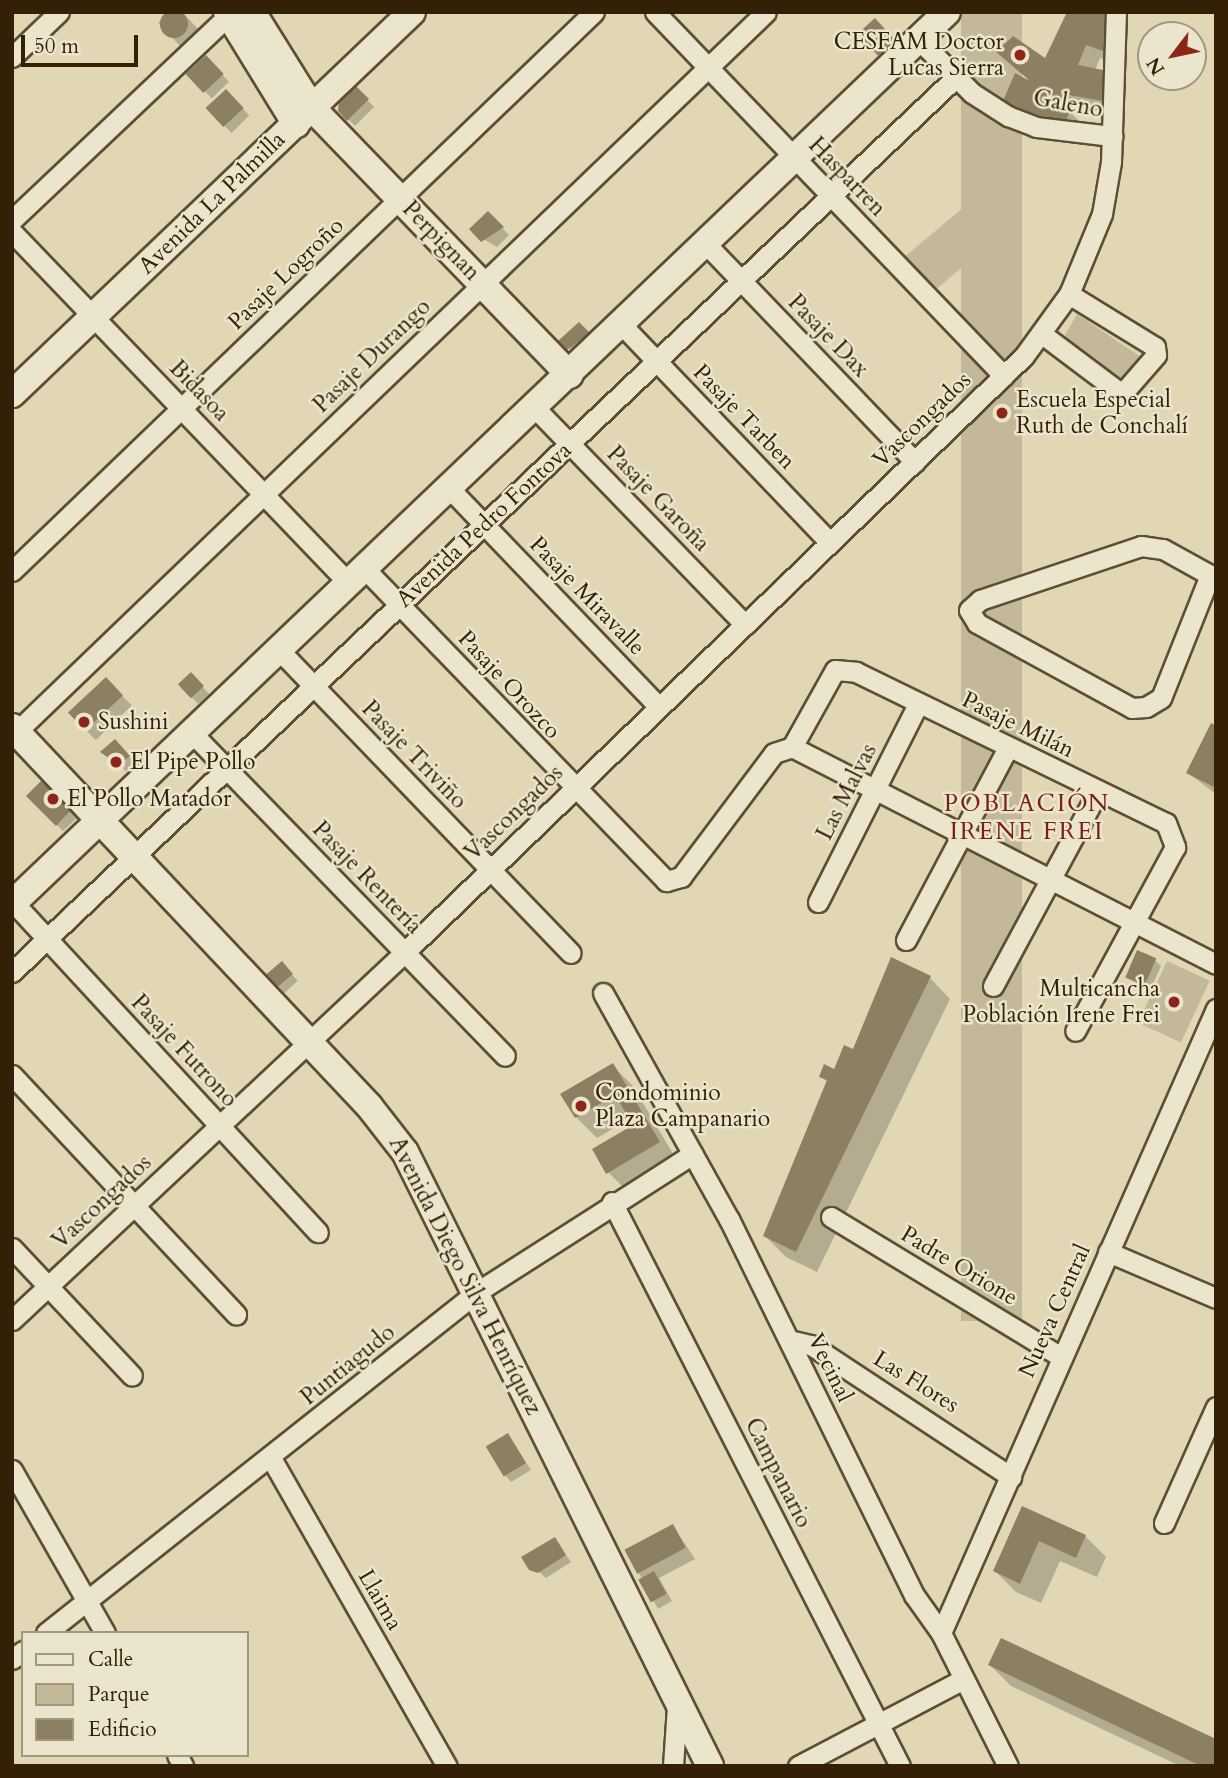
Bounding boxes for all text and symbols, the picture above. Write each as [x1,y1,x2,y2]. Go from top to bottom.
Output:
scale bar [24,21,142,65]
north arrow [1137,21,1207,91]
place label: CESFAM Doctor Lucas Sierra [834,28,1004,82]
text: 50 m [34,32,79,61]
marker: CESFAM Doctor Lucas Sierra [1010,45,1030,65]
text: N [1140,52,1171,80]
street label: Galeno [1031,84,1105,124]
street label: Avenida La Palmilla [133,126,291,280]
street label: Hasparren [803,132,891,222]
street label: Perpignan [396,195,486,287]
street label: Pasaje Logroño [223,212,349,336]
street label: Pasaje Dax [782,289,874,383]
street label: Pasaje Durango [308,293,436,419]
street label: Bidasoa [163,355,235,427]
street label: Pasaje Tarben [687,359,801,475]
street label: Vascongados [867,366,977,474]
place label: Escuela Especial Ruth de Conchalí [1016,386,1188,440]
marker: Escuela Especial Ruth de Conchalí [994,405,1010,421]
street label: Avenida Pedro Fontova [391,437,577,613]
street label: Pasaje Garoña [601,440,715,558]
street label: Pasaje Miravalle [523,531,651,661]
street label: Pasaje Orozco [452,625,566,745]
street label: Pasaje Milán [957,686,1079,764]
street label: Pasaje Triviño [356,695,472,815]
place label: Sushini [98,708,168,736]
marker: Sushini [76,714,92,730]
street label: Las Malvas [811,739,883,845]
place label: El Pipe Pollo [130,748,255,776]
marker: El Pipe Pollo [108,754,124,770]
street label: Vascongados [459,759,569,867]
place label: El Pollo Matador [67,785,231,813]
district label: POBLACIÓN IRENE FREI [945,790,1109,846]
marker: El Pollo Matador [45,791,61,807]
street label: Pasaje Rentería [306,816,428,940]
place label: Multicancha Población Irene Frei [962,975,1160,1029]
street label: Pasaje Futrono [125,989,243,1113]
marker: Multicancha Población Irene Frei [1166,994,1182,1010]
place label: Condominio Plaza Campanario [595,1079,770,1133]
marker: Condominio Plaza Campanario [573,1098,589,1114]
street label: Avenida Diego Silva Henríquez [383,1132,547,1420]
street label: Vascongados [47,1149,157,1255]
street label: Padre Orione [896,1220,1022,1312]
street label: Nueva Central [1013,1240,1097,1382]
street label: Puntiagudo [295,1319,401,1411]
street label: Vecinal [802,1329,858,1407]
street label: Las Flores [868,1345,964,1419]
street label: Campanario [739,1414,817,1532]
street label: Llaima [352,1565,408,1635]
legend [21,1631,248,1757]
text: Calle [88,1645,133,1674]
text: Parque [88,1680,149,1709]
text: Edificio [88,1715,157,1744]

